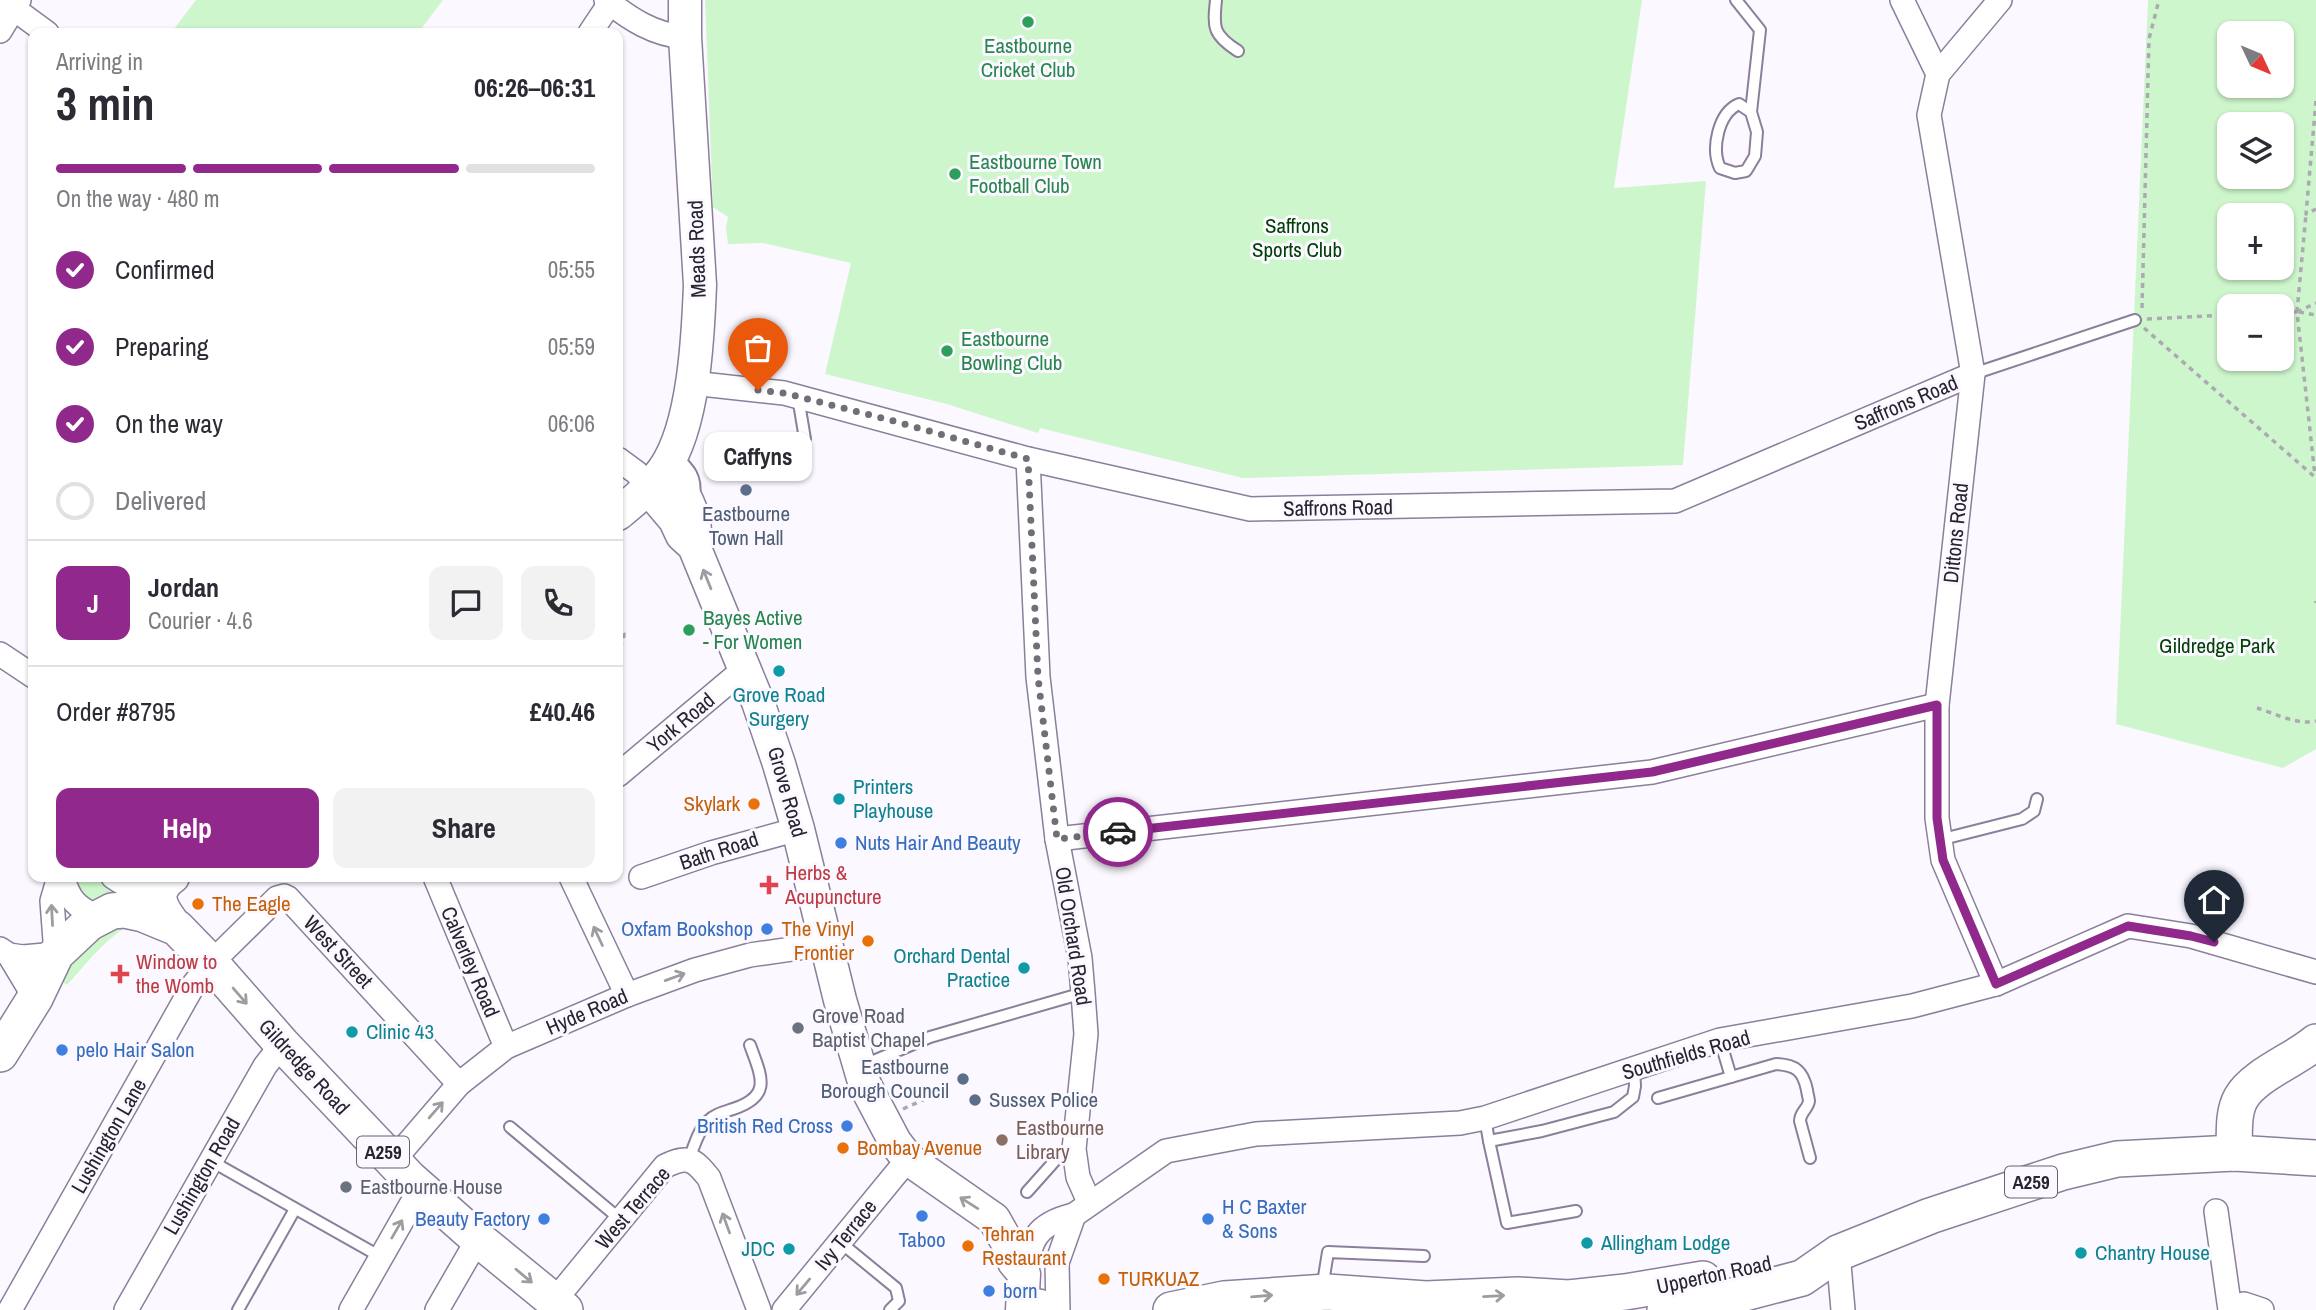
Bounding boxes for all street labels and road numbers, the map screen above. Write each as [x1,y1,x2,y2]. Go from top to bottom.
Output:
street label: Meads Road [680,200,713,298]
street label: Saffrons Road [1850,368,1962,437]
street label: Dittons Road [1936,481,1975,584]
street label: Saffrons Road [1283,492,1393,523]
street label: York Road [641,686,721,759]
street label: Grove Road [761,743,814,840]
street label: Bath Road [676,824,762,877]
street label: Old Orchard Road [1048,865,1099,1007]
street label: Calverley Road [434,902,507,1022]
street label: West Street [297,909,380,994]
street label: Hyde Road [541,981,632,1042]
street label: Gildredge Road [252,1012,356,1121]
street label: Southfields Road [1618,1022,1753,1087]
street label: Lushington Lane [64,1073,153,1199]
street label: Lushington Road [156,1112,247,1240]
road number: A259 [357,1136,409,1168]
street label: West Terrace [589,1160,677,1255]
road number: A259 [2005,1166,2057,1198]
street label: Ivy Terrace [808,1193,883,1276]
street label: Upperton Road [1654,1248,1774,1301]

